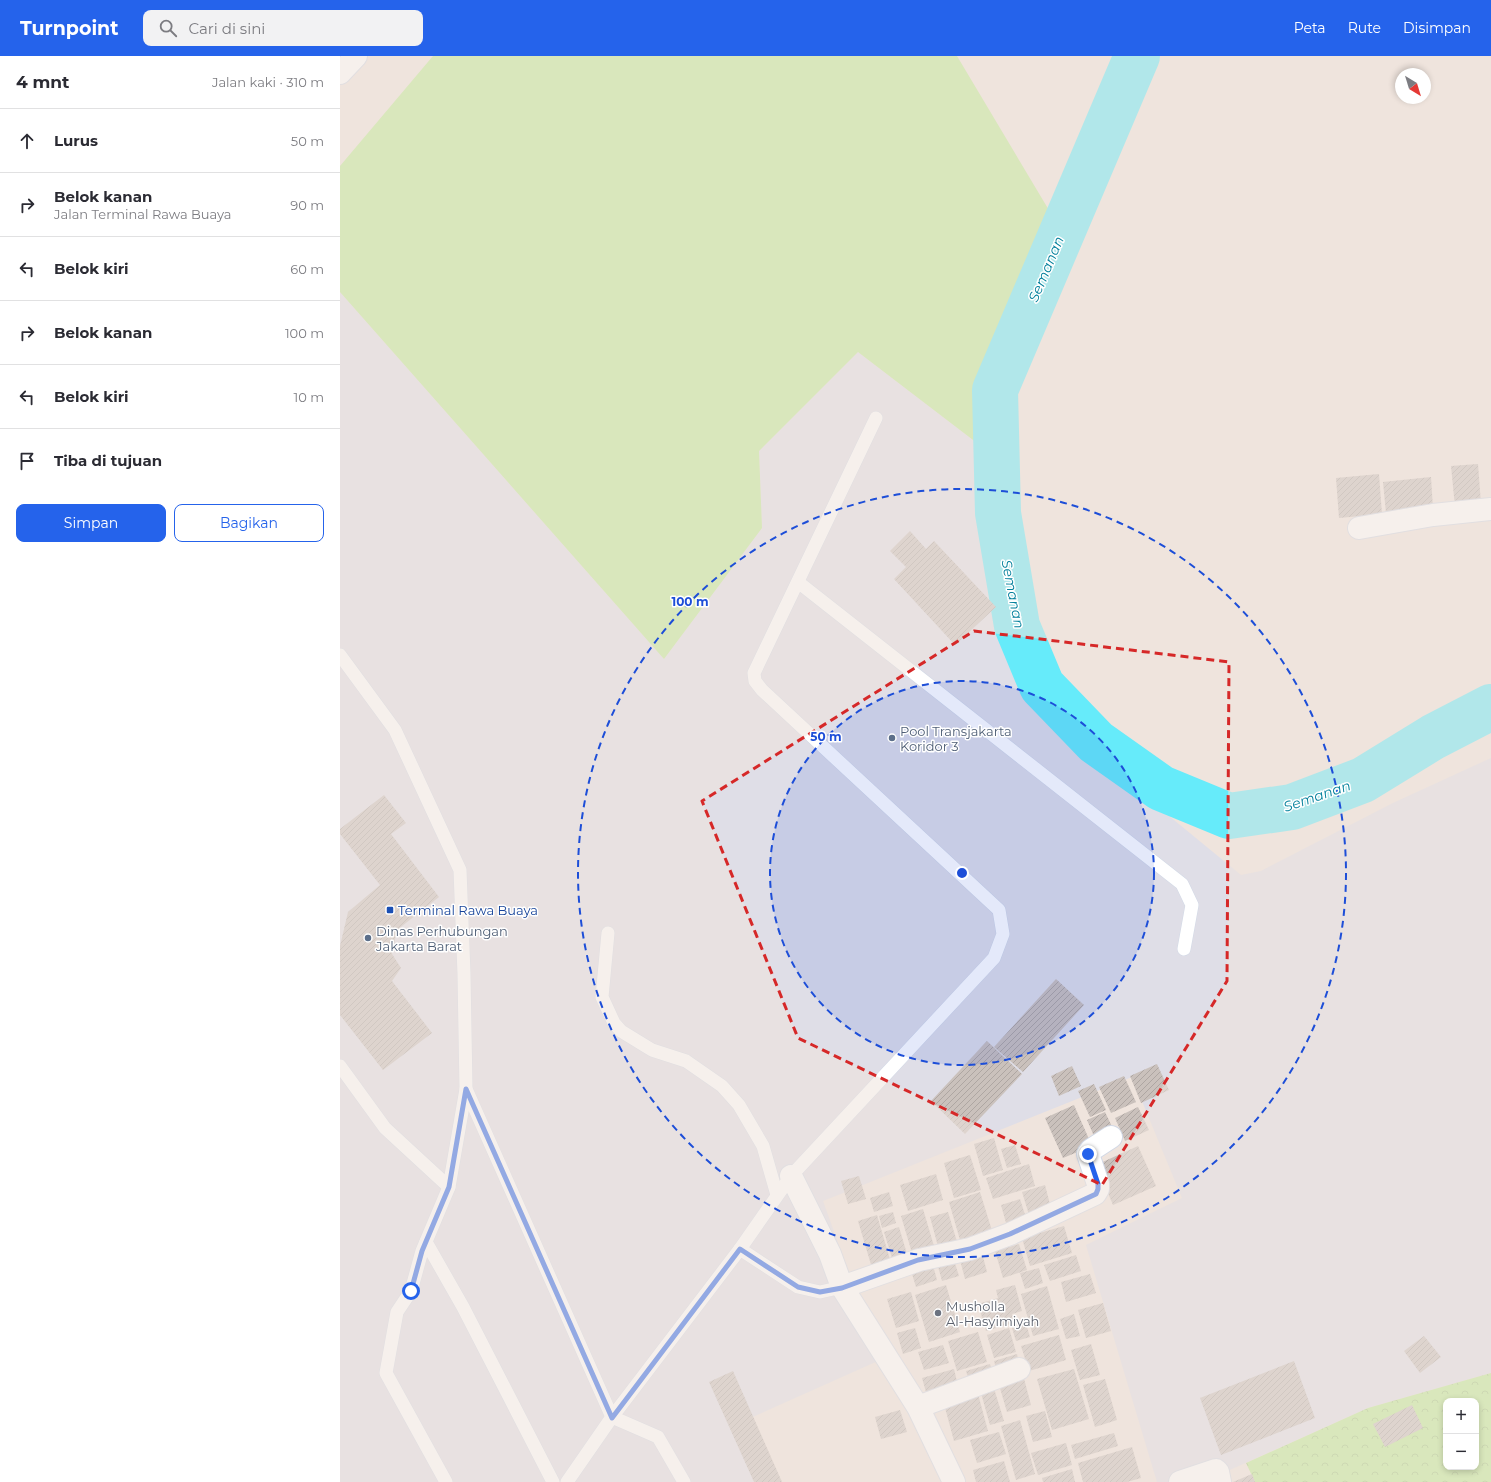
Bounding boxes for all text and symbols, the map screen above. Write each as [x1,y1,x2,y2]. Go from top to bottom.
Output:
search box [143,10,423,46]
text: Turnpoint [20,17,119,40]
icon: search [157,17,179,39]
text: Cari di sini [189,19,265,38]
text: Peta [1294,19,1326,37]
text: Rute [1348,19,1381,37]
text: Disimpan [1403,19,1471,37]
north arrow [1395,68,1431,104]
text: 4 mnt [16,72,70,92]
text: Jalan kaki · 310 m [212,74,324,90]
icon: ahead [16,130,38,152]
text: Lurus [54,131,98,150]
text: 50 m [291,133,324,149]
text: Belok kanan [54,187,152,206]
icon: right [16,194,38,216]
text: 90 m [290,197,324,213]
text: Jalan Terminal Rawa Buaya [54,206,231,222]
water label: Semanan [1024,233,1068,305]
icon: left [16,258,38,280]
text: Belok kiri [54,259,129,278]
text: 60 m [290,261,324,277]
icon: right [16,322,38,344]
text: Belok kanan [54,323,152,342]
text: 100 m [285,325,324,341]
icon: left [16,386,38,408]
text: Belok kiri [54,387,129,406]
text: 10 m [294,389,324,405]
icon: arrive [16,450,38,472]
text: Tiba di tujuan [54,451,162,470]
button: Simpan [16,504,166,542]
button: Bagikan [174,504,324,542]
water label: Semanan [998,558,1028,630]
text: 100 m [672,594,708,609]
place label: Pool Transjakarta Koridor 3 [900,723,1012,754]
text: 50 m [810,729,842,744]
marker: Pool Transjakarta Koridor 3 [887,733,897,743]
water label: Semanan [1281,776,1353,816]
centre of rings [955,866,969,880]
place label: Terminal Rawa Buaya [398,902,538,918]
marker: Terminal Rawa Buaya [385,905,395,915]
place label: Dinas Perhubungan Jakarta Barat [375,923,508,954]
marker: Dinas Perhubungan Jakarta Barat [363,933,373,943]
route end [1079,1145,1097,1163]
route start [402,1282,420,1300]
place label: Musholla Al-Hasyimiyah [946,1298,1039,1329]
marker: Musholla Al-Hasyimiyah [933,1308,943,1318]
map controls [1443,1398,1479,1470]
button: + [1443,1398,1479,1434]
button: − [1443,1434,1479,1470]

